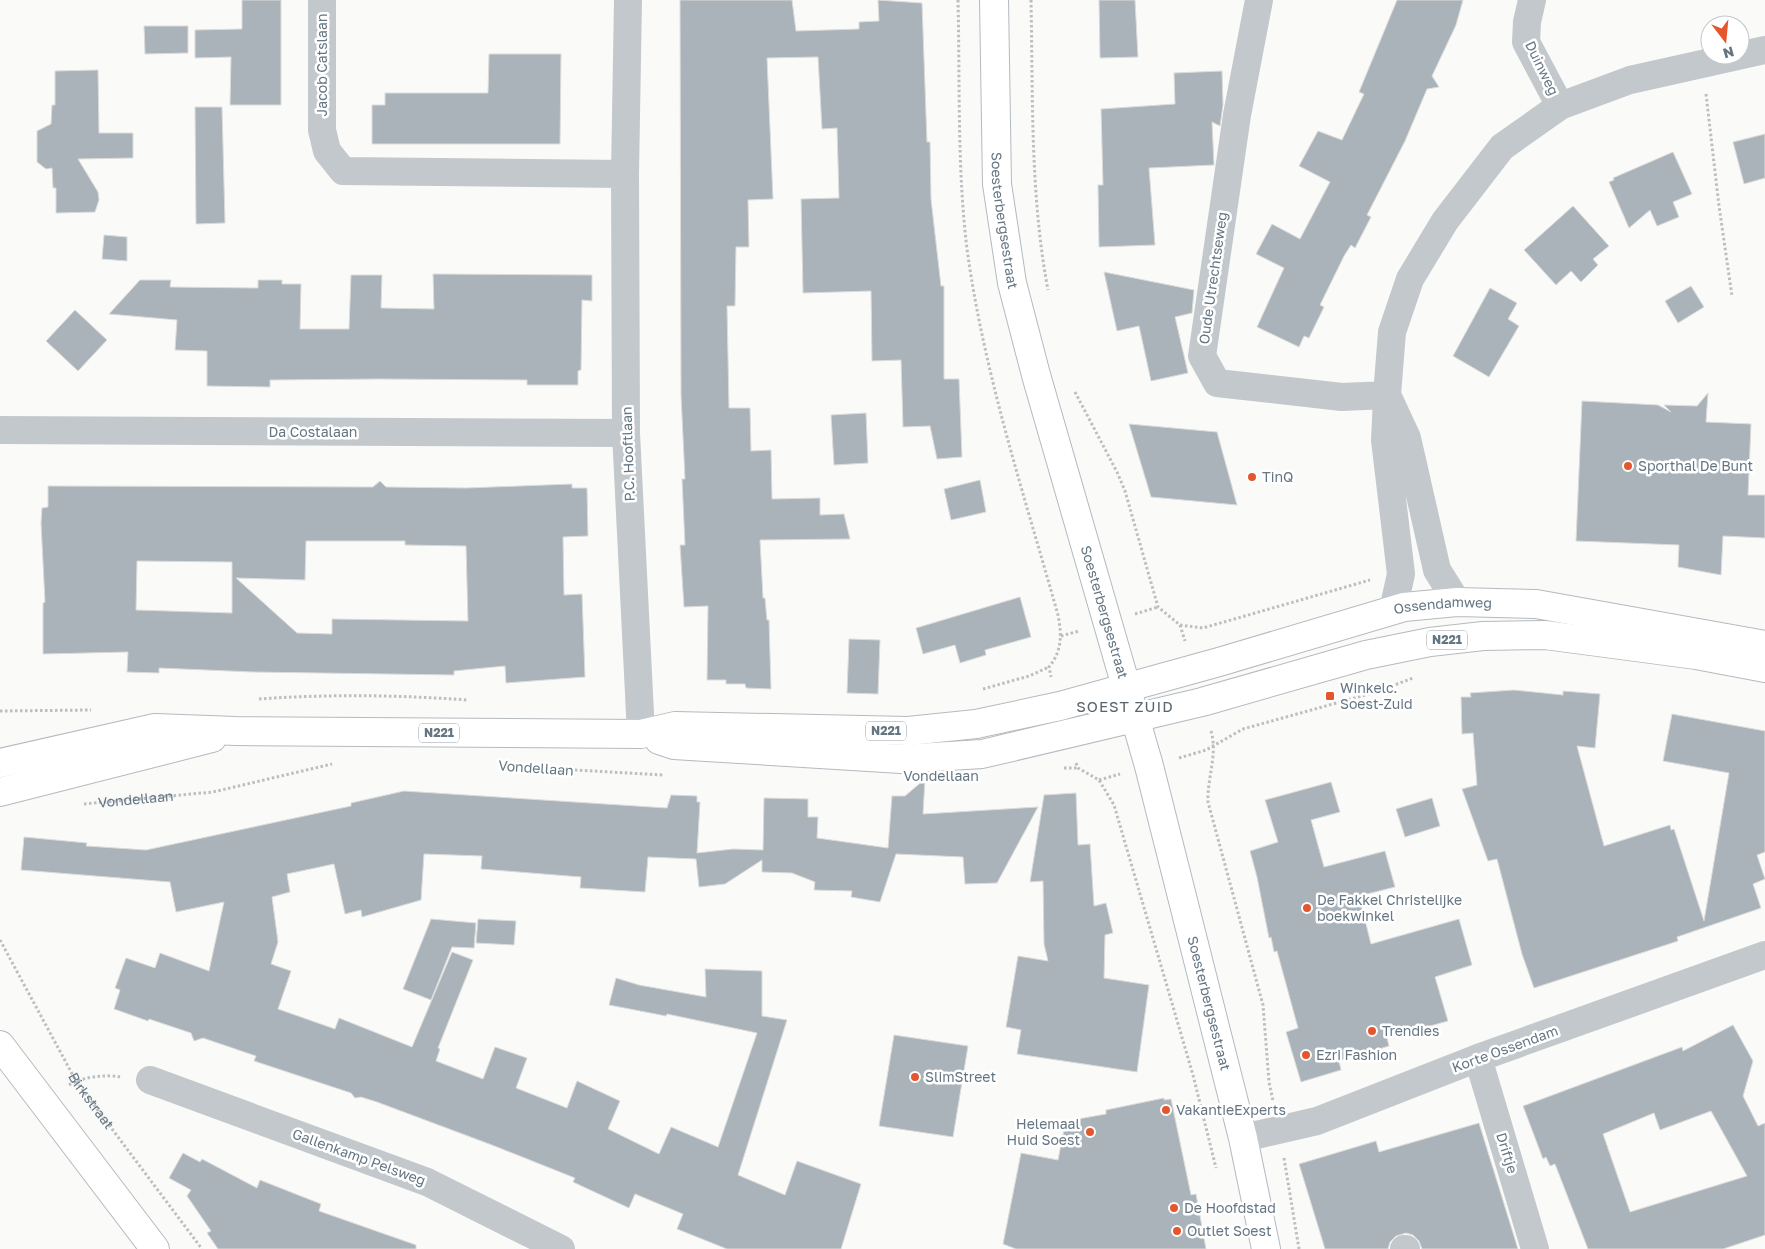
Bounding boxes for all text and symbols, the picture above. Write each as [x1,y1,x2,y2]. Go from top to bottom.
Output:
street label: Jacob Catslaan [313,13,330,117]
north arrow [1700,15,1750,65]
street label: Duinweg [1522,38,1563,98]
text: N [1721,43,1736,63]
street label: Soesterbergsestraat [988,152,1022,291]
street label: Oude Utrechtseweg [1195,211,1230,345]
street label: P.C. Hooftlaan [617,406,638,502]
street label: Da Costalaan [269,423,357,440]
place label: Sporthal De Bunt [1638,457,1753,474]
marker: Sporthal De Bunt [1622,460,1634,472]
place label: TinQ [1262,468,1293,485]
marker: TinQ [1246,471,1258,483]
street label: Soesterbergsestraat [1078,543,1132,681]
street label: Ossendamweg [1391,593,1492,618]
road number: N221 [1427,630,1467,650]
place label: Winkelc. Soest-Zuid [1340,679,1413,712]
marker: Winkelc. Soest-Zuid [1324,690,1336,702]
district label: SOEST ZUID [1076,697,1174,715]
road number: N221 [866,721,906,740]
road number: N221 [419,724,459,742]
street label: Vondellaan [498,756,574,779]
street label: Vondellaan [903,767,979,784]
street label: Vondellaan [97,787,174,811]
place label: De Fakkel Christelijke boekwinkel [1317,891,1462,924]
marker: De Fakkel Christelijke boekwinkel [1301,902,1313,914]
street label: Soesterbergsestraat [1184,934,1235,1072]
street label: Korte Ossendam [1449,1021,1560,1076]
place label: Trendies [1382,1022,1439,1039]
marker: Trendies [1366,1025,1378,1037]
place label: Ezri Fashion [1316,1046,1397,1063]
marker: Ezri Fashion [1300,1049,1312,1061]
place label: SlimStreet [925,1068,996,1085]
street label: Birkstraat [65,1069,118,1132]
marker: SlimStreet [909,1071,921,1083]
place label: VakantieExperts [1176,1101,1286,1118]
marker: VakantieExperts [1160,1104,1172,1116]
place label: Helemaal Huid Soest [1007,1115,1080,1148]
street label: Gallenkamp Pelsweg [290,1125,428,1189]
marker: Helemaal Huid Soest [1084,1126,1096,1138]
street label: Driftje [1493,1130,1522,1175]
place label: De Hoofdstad [1184,1199,1276,1216]
marker: De Hoofdstad [1168,1202,1180,1214]
place label: Outlet Soest [1187,1222,1272,1239]
marker: Outlet Soest [1171,1225,1183,1237]

